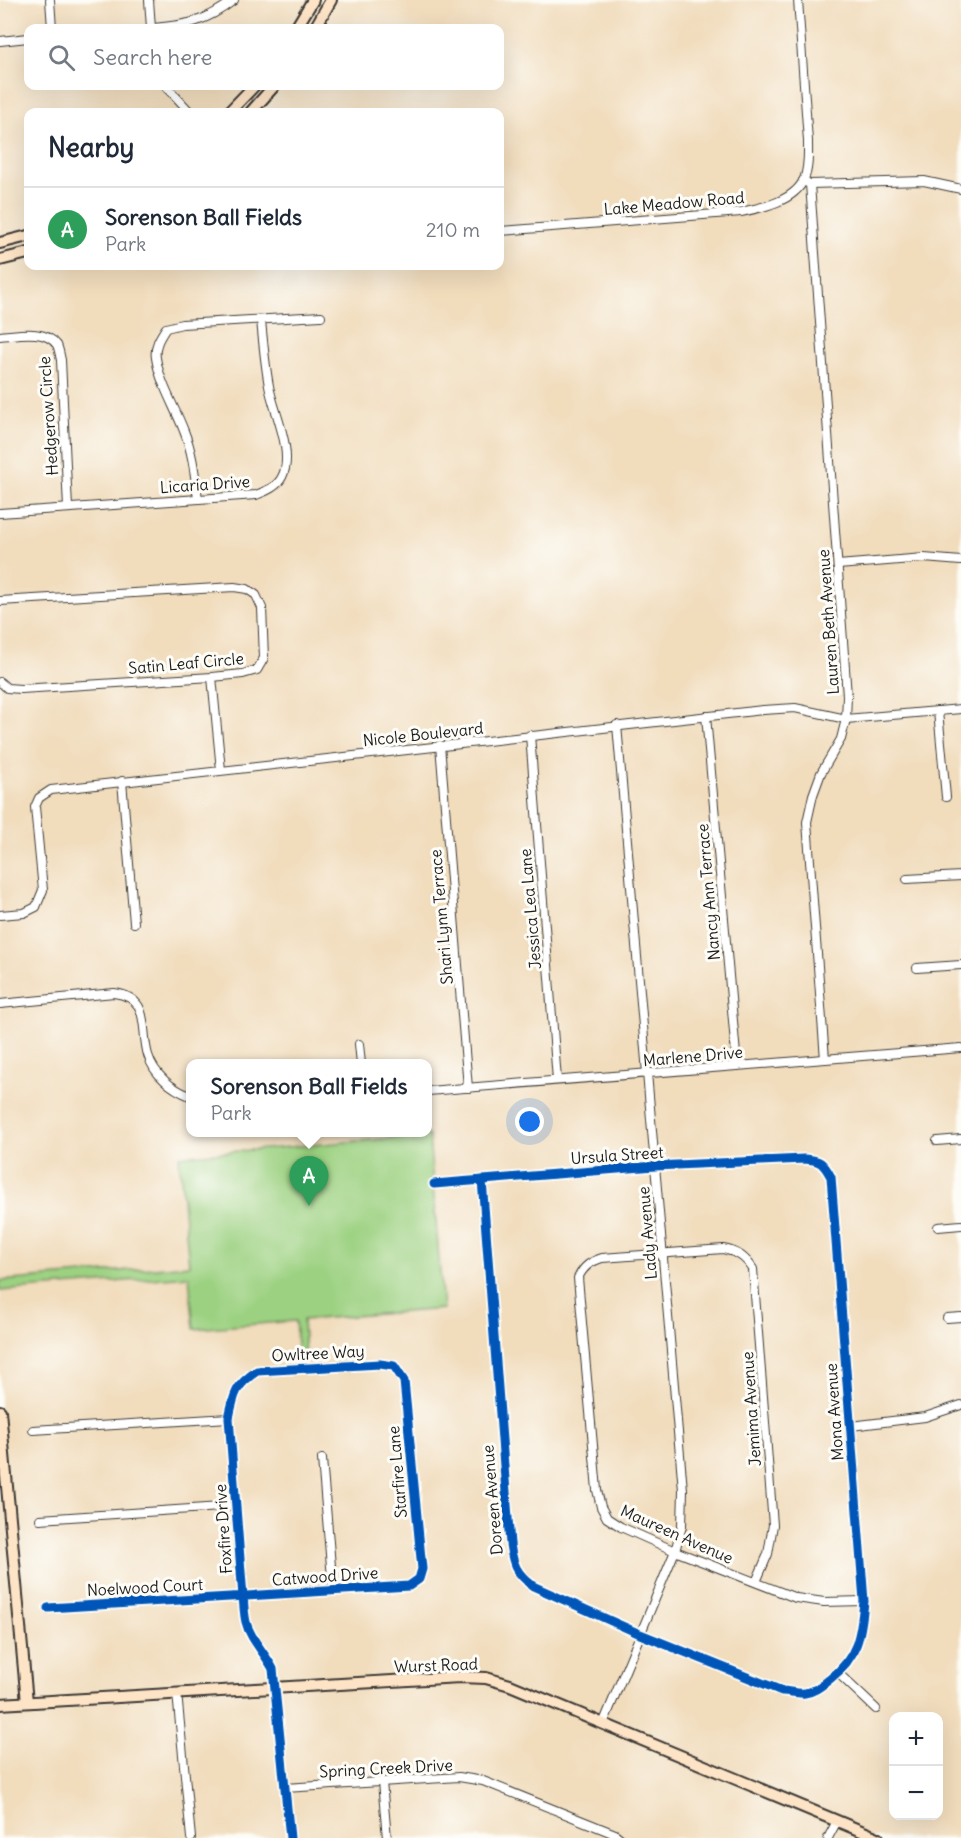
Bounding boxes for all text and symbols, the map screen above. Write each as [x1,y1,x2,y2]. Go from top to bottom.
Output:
search box [24,24,504,90]
icon: search [45,41,78,74]
text: Search here [93,43,212,71]
text: Nearby [48,131,134,164]
street label: Lake Meadow Road [603,187,745,219]
text: Sorenson Ball Fields [105,203,302,231]
text: A [61,217,74,242]
text: 210 m [426,217,480,242]
text: Park [105,231,146,256]
street label: Hedgerow Circle [34,356,62,476]
street label: Licaria Drive [159,471,251,497]
street label: Lauren Beth Avenue [813,549,843,695]
street label: Satin Leaf Circle [127,648,245,678]
street label: Nicole Boulevard [362,718,484,750]
street label: Nancy Ann Terrace [692,823,724,961]
street label: Jessica Lea Lane [515,848,545,970]
street label: Shari Lynn Terrace [425,849,457,985]
street label: Marlene Drive [642,1042,744,1070]
popup [186,1059,432,1137]
text: Sorenson Ball Fields [210,1072,408,1100]
text: Park [210,1100,252,1125]
your location [515,1107,544,1136]
street label: Ursula Street [570,1142,665,1168]
pin: A [290,1156,328,1206]
street label: Lady Avenue [633,1186,661,1280]
street label: Owltree Way [271,1341,365,1365]
street label: Jemima Avenue [737,1351,765,1467]
street label: Mona Avenue [821,1363,847,1461]
street label: Starfire Lane [383,1425,411,1519]
street label: Doreen Avenue [477,1444,507,1556]
street label: Foxfire Drive [210,1483,236,1575]
street label: Maureen Avenue [618,1500,736,1568]
street label: Catwood Drive [271,1562,379,1590]
street label: Noelwood Court [86,1574,204,1600]
street label: Wurst Road [394,1654,478,1676]
map controls [889,1712,943,1820]
button: + [889,1712,943,1766]
street label: Spring Creek Drive [319,1755,453,1781]
button: − [889,1766,943,1820]

